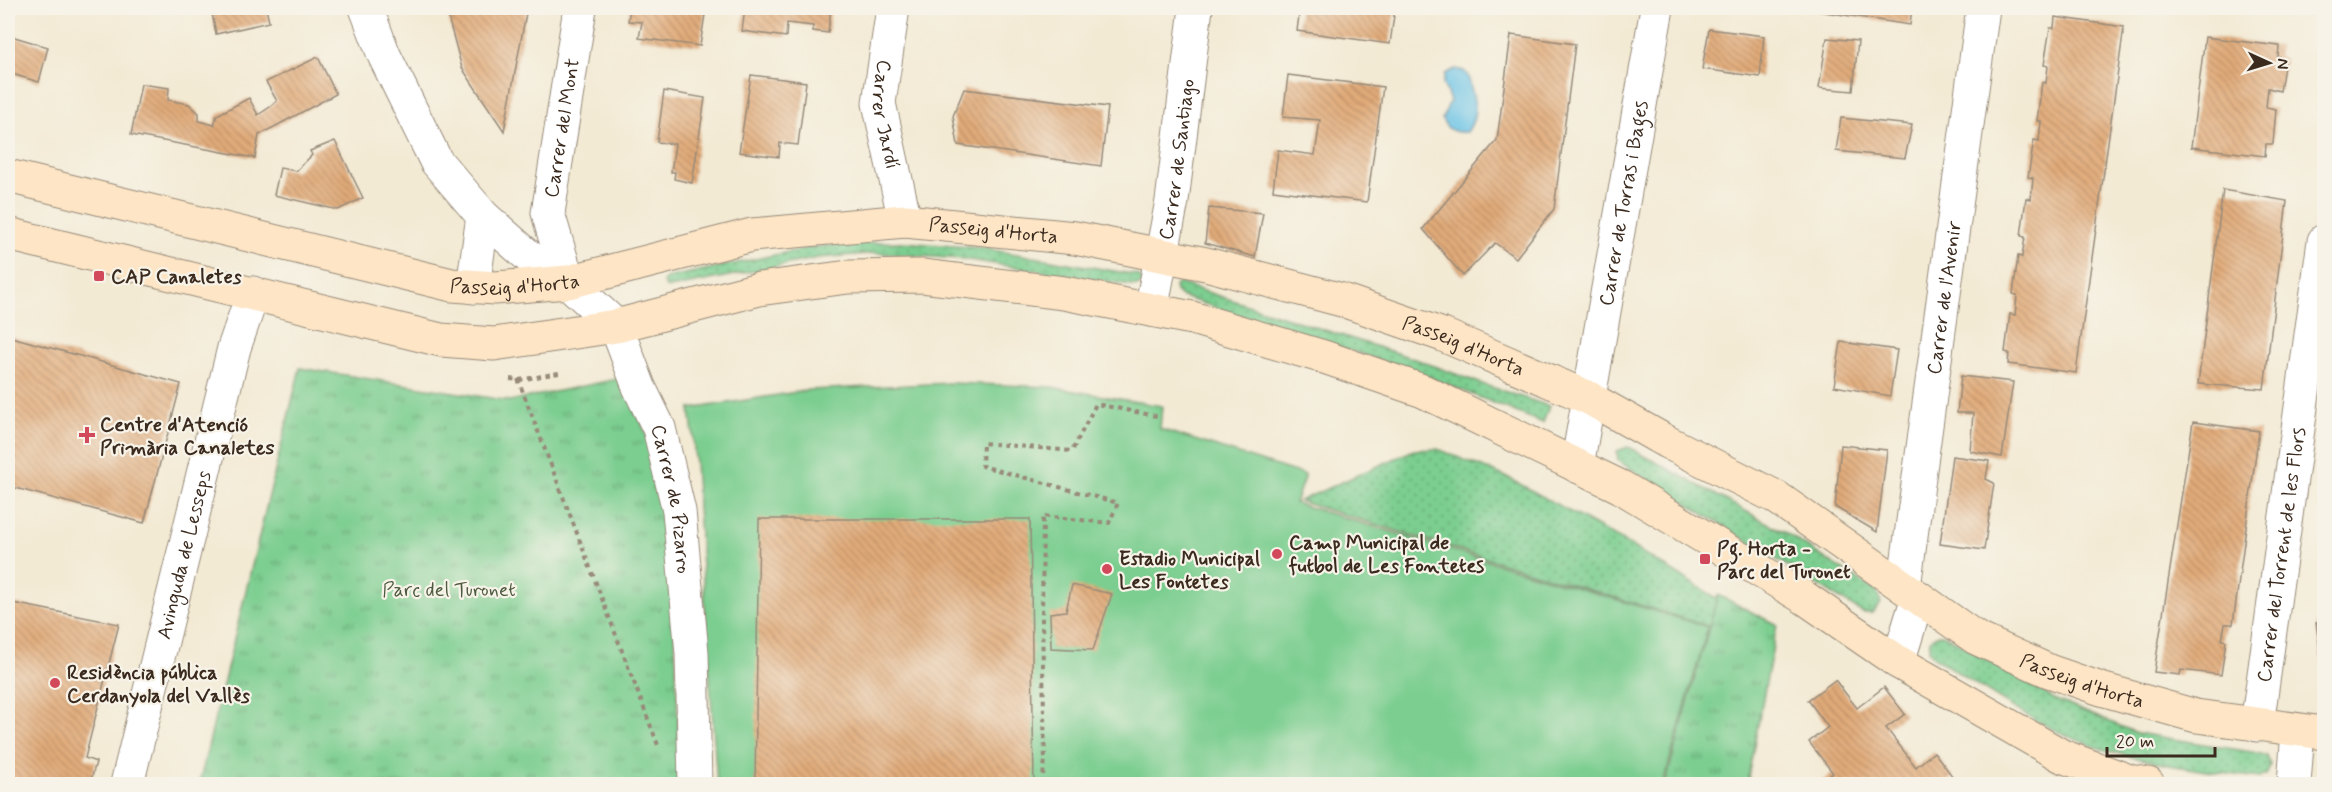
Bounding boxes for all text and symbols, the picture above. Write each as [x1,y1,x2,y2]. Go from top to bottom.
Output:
north arrow [2239,33,2299,93]
street label: Carrer del Mont [539,57,587,200]
street label: Carrer Jardí [864,58,905,172]
text: N [2272,58,2293,70]
street label: Carrer de Santiago [1153,77,1202,242]
street label: Carrer de Torras i Bages [1593,98,1656,308]
street label: Passeig d'Horta [928,211,1059,251]
street label: Carrer de l'Avenir [1921,219,1969,376]
place label: CAP Canaletes [111,264,242,291]
street label: Passeig d'Horta [449,268,583,303]
marker: CAP Canaletes [92,269,106,283]
street label: Passeig d'Horta [1399,310,1528,384]
place label: Centre d'Atenció Primària Canaletes [100,412,274,462]
street label: Carrer de Pizarro [644,422,697,575]
marker: Centre d'Atenció Primària Canaletes [78,426,96,444]
street label: Carrer del Torrent de les Flors [2251,426,2313,684]
street label: Avinguda de Lesseps [151,468,218,642]
place label: Camp Municipal de futbol de Les Fontetes [1288,530,1484,580]
place label: Pg. Horta - Parc del Turonet [1717,536,1851,586]
place label: Estadio Municipal Les Fontetes [1119,546,1260,596]
marker: Camp Municipal de futbol de Les Fontetes [1270,547,1284,561]
marker: Pg. Horta - Parc del Turonet [1698,552,1712,566]
marker: Estadio Municipal Les Fontetes [1100,562,1114,576]
park label: Parc del Turonet [382,577,516,604]
street label: Passeig d'Horta [2015,648,2147,716]
place label: Residència pública Cerdanyola del Vallès [67,660,250,710]
marker: Residència pública Cerdanyola del Vallès [48,676,62,690]
scale bar [2107,720,2215,758]
text: 20 m [2116,730,2154,754]

